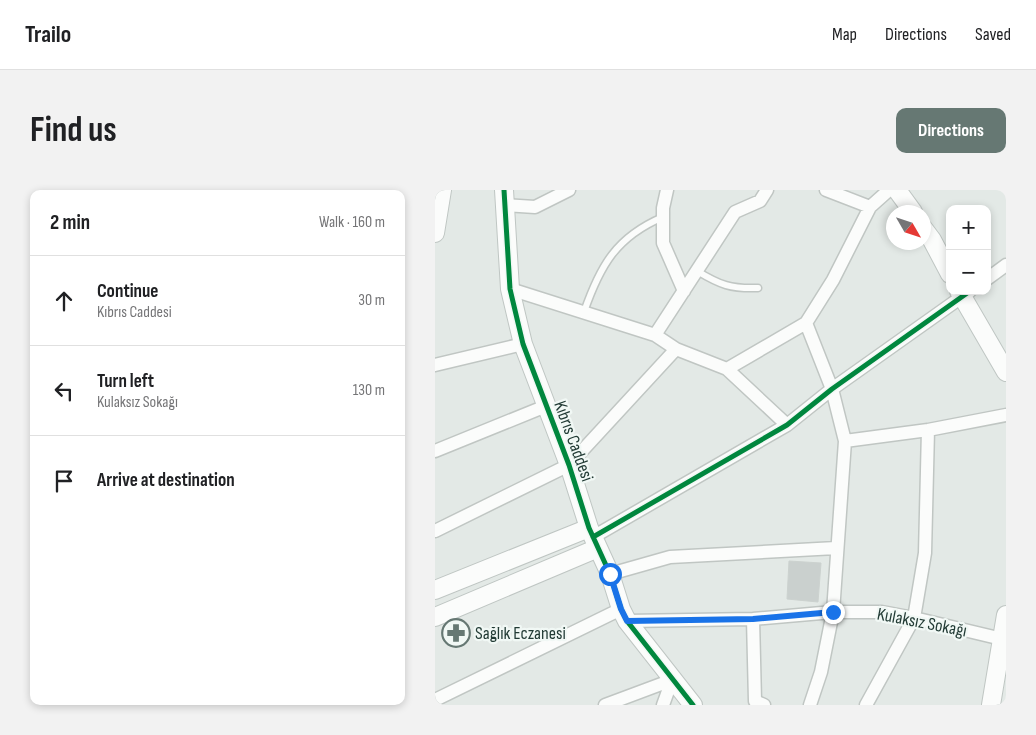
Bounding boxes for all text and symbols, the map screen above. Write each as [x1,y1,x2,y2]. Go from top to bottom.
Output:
text: Trailo [25,20,71,49]
text: Map [832,24,857,45]
text: Directions [885,24,947,45]
text: Saved [975,24,1011,45]
button: Directions [896,108,1006,153]
text: Find us [30,109,117,152]
north arrow [886,205,931,250]
map controls [946,205,991,295]
button: + [946,205,991,250]
text: 2 min [50,210,90,235]
text: Walk · 160 m [319,213,385,232]
button: − [946,250,991,295]
text: Continue [97,280,158,303]
icon: ahead [50,287,78,315]
text: 30 m [358,291,385,310]
text: Kıbrıs Caddesi [97,303,172,322]
text: Turn left [97,370,154,393]
icon: left [50,377,78,405]
text: 130 m [353,381,385,400]
text: Kulaksız Sokağı [97,393,178,412]
street label: Kıbrıs Caddesi [549,398,598,484]
icon: arrive [50,467,78,495]
text: Arrive at destination [97,469,235,492]
route start [599,563,622,586]
route end [822,601,845,624]
street label: Kulaksız Sokağı [875,604,969,641]
pharmacy icon: Sağlık Eczanesi [441,618,471,648]
place label: Sağlık Eczanesi [475,623,566,644]

